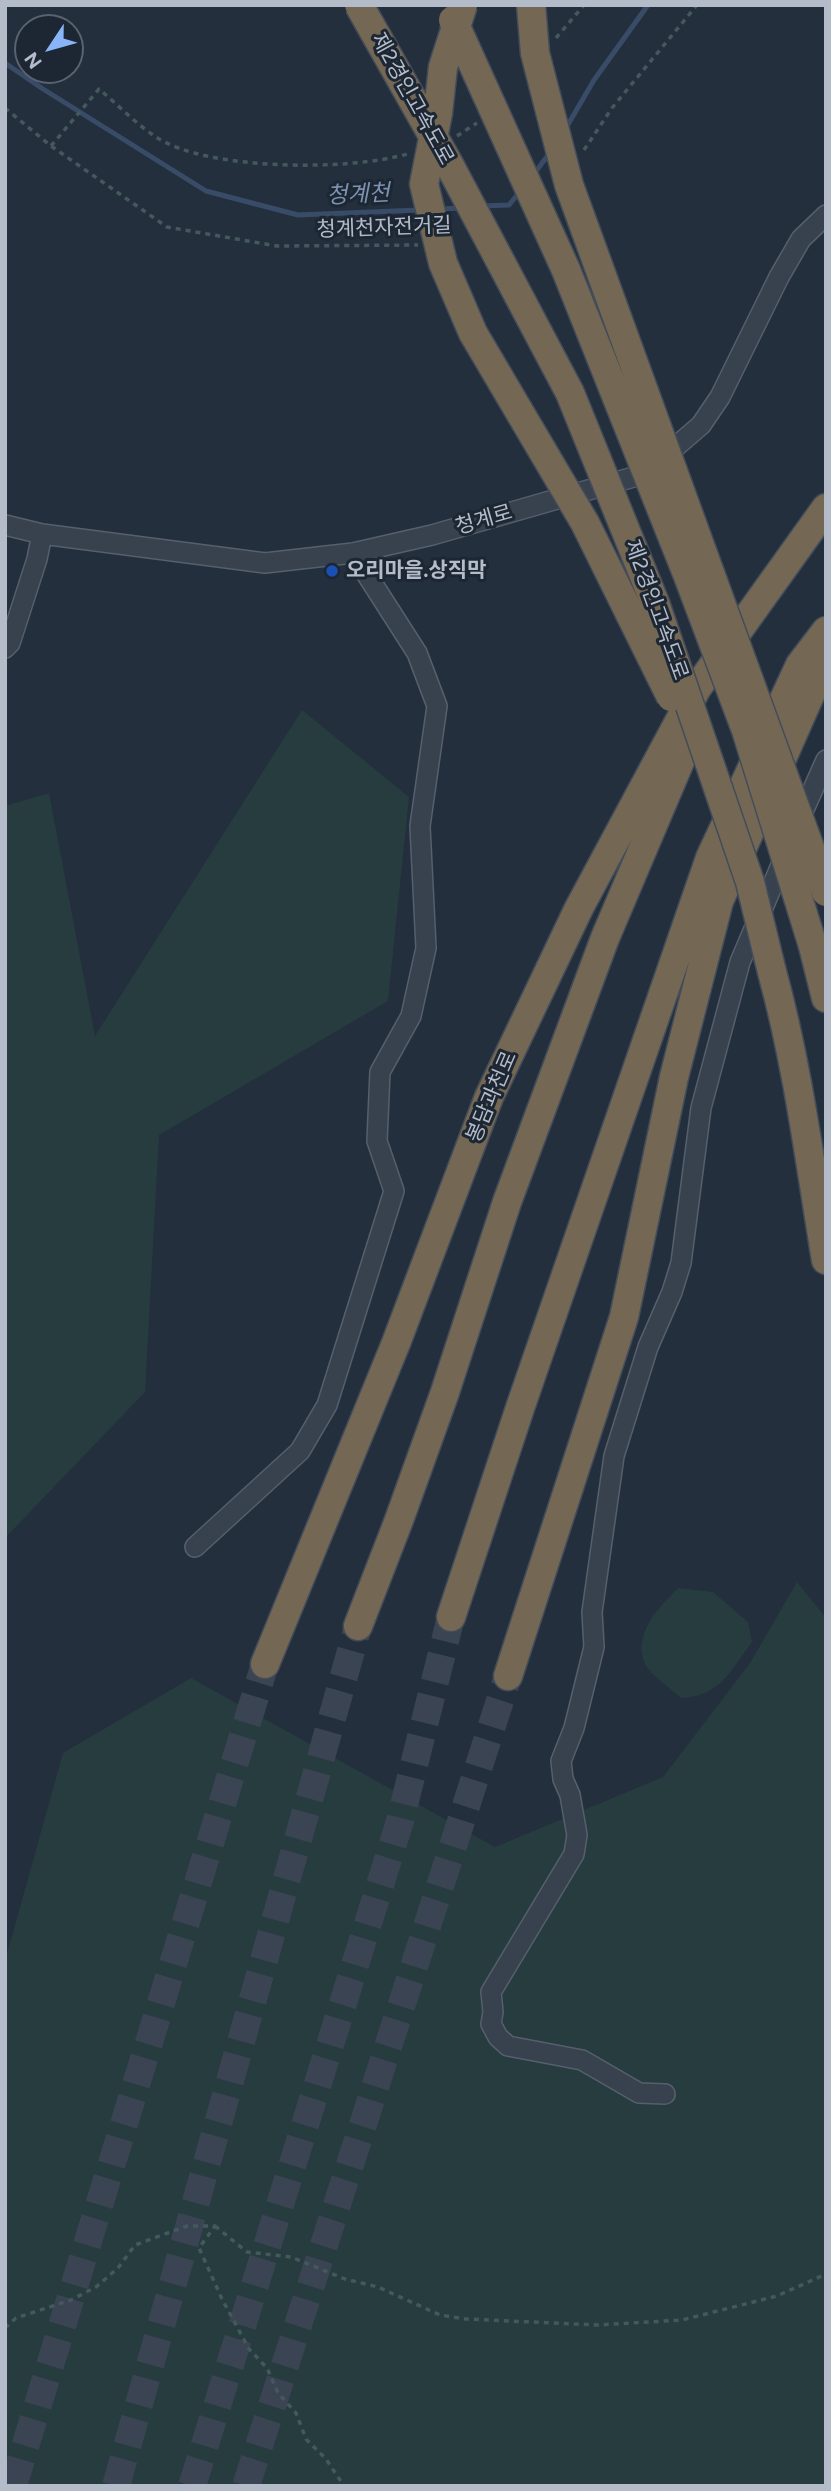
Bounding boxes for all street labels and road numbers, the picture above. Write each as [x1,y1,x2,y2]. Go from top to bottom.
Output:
street label: 제2경인고속도로 [365,29,459,169]
street label: 청계천자전거길 [316,213,452,243]
street label: 청계로 [453,500,515,540]
street label: 제2경인고속도로 [619,537,693,683]
street label: 봉담과천로 [462,1048,522,1146]

